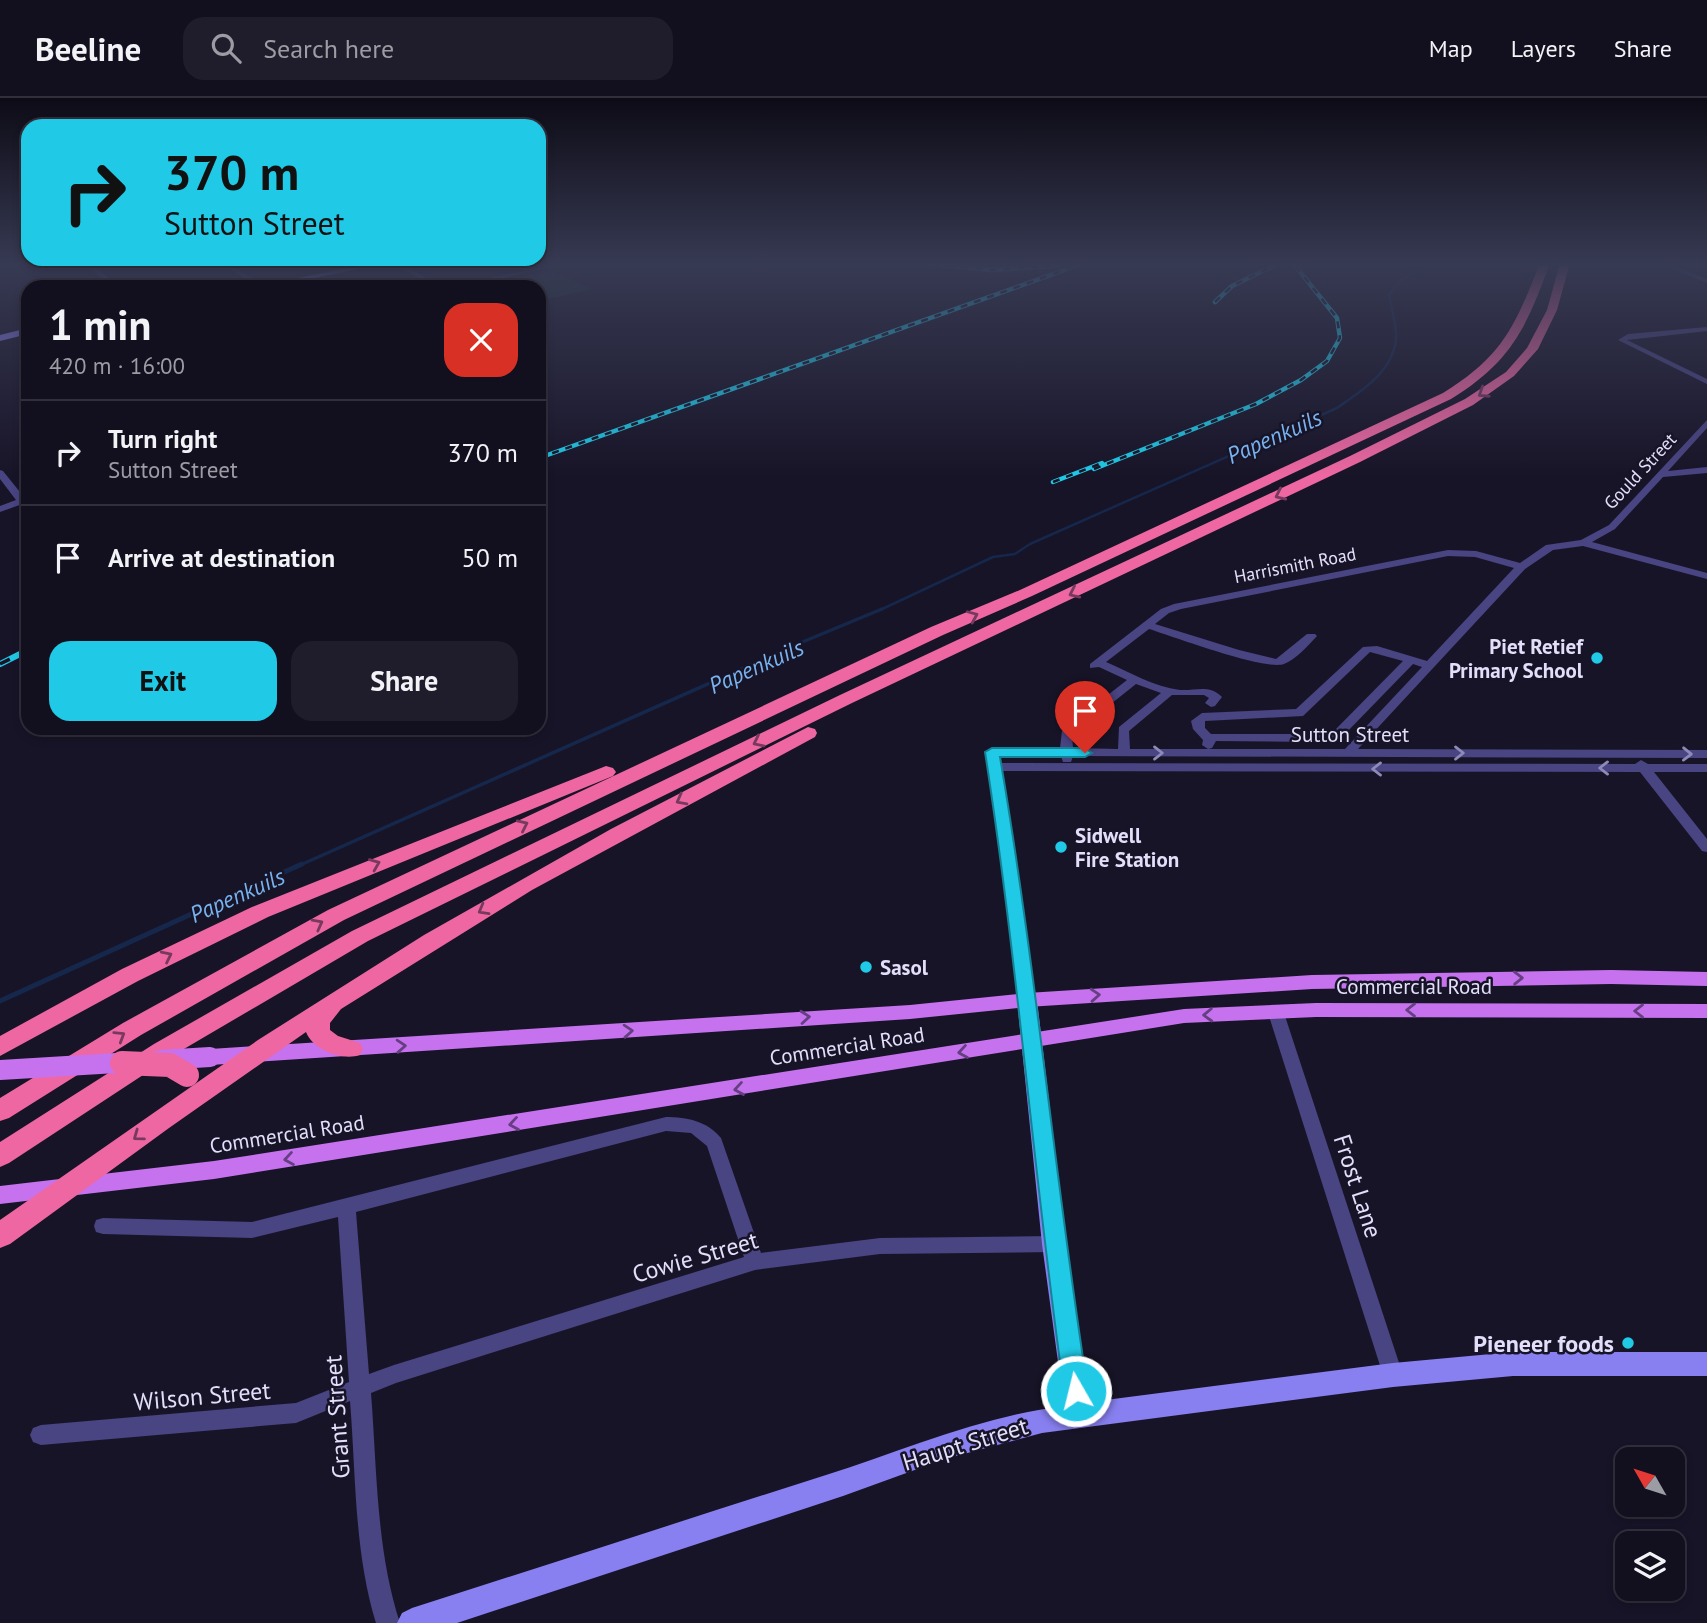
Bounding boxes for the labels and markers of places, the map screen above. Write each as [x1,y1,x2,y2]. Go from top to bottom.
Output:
place label: Piet Retief Primary School [1449,633,1584,684]
marker: Piet Retief Primary School [1589,650,1605,666]
pin [1055,681,1115,753]
place label: Sidwell Fire Station [1075,822,1179,873]
marker: Sidwell Fire Station [1053,839,1069,855]
place label: Sasol [880,954,929,981]
marker: Sasol [858,959,874,975]
place label: Pieneer foods [1473,1328,1614,1359]
marker: Pieneer foods [1620,1335,1636,1351]

